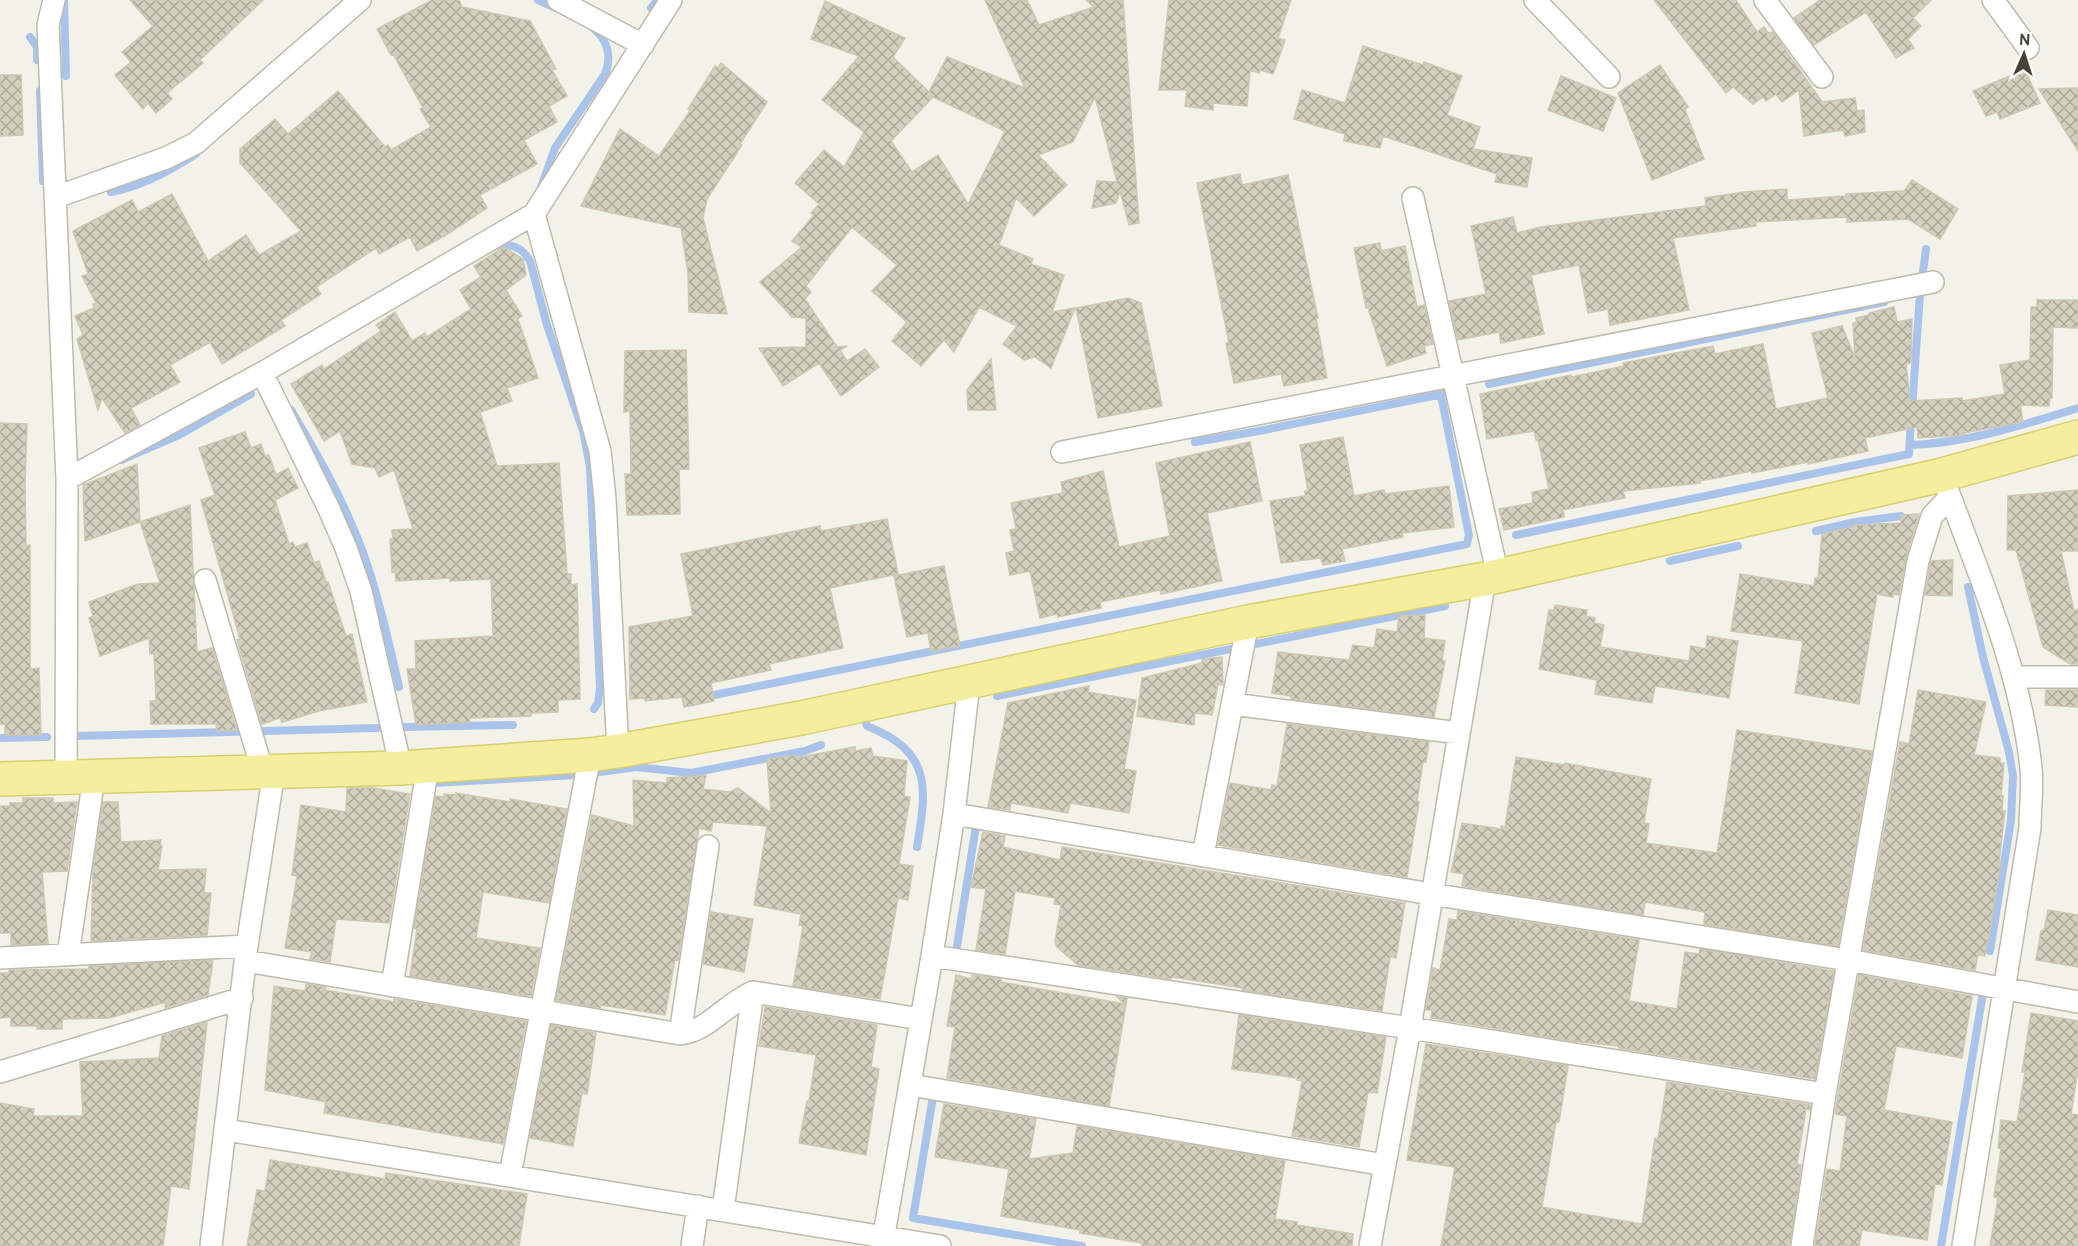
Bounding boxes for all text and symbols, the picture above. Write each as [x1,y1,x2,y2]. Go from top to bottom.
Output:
north arrow [1994,24,2054,84]
text: N [2018,31,2031,51]

